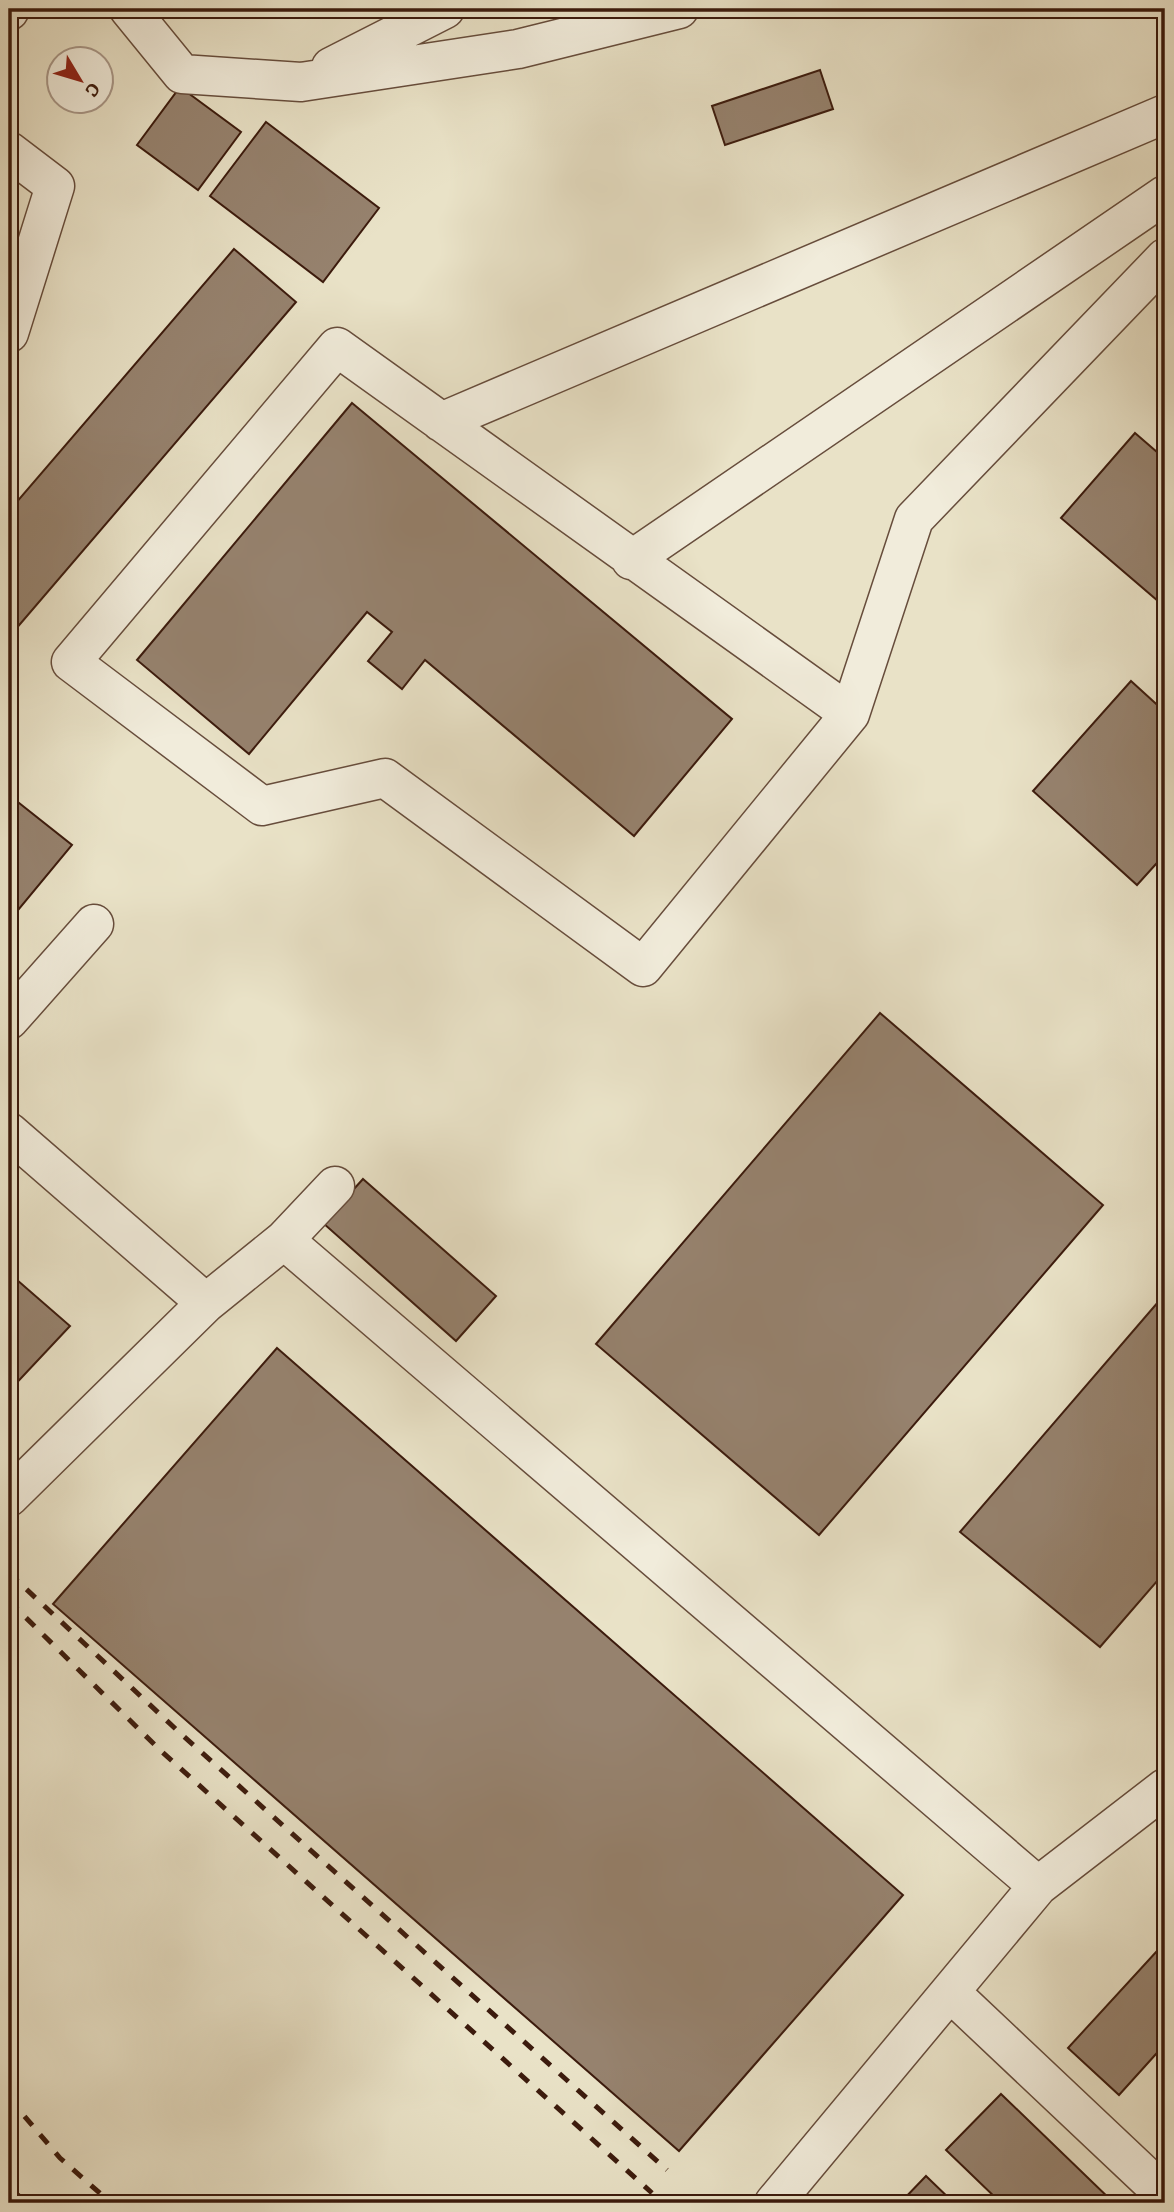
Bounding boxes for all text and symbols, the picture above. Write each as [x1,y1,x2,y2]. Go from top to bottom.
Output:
north arrow [46,46,116,116]
text: С [79,77,106,102]

